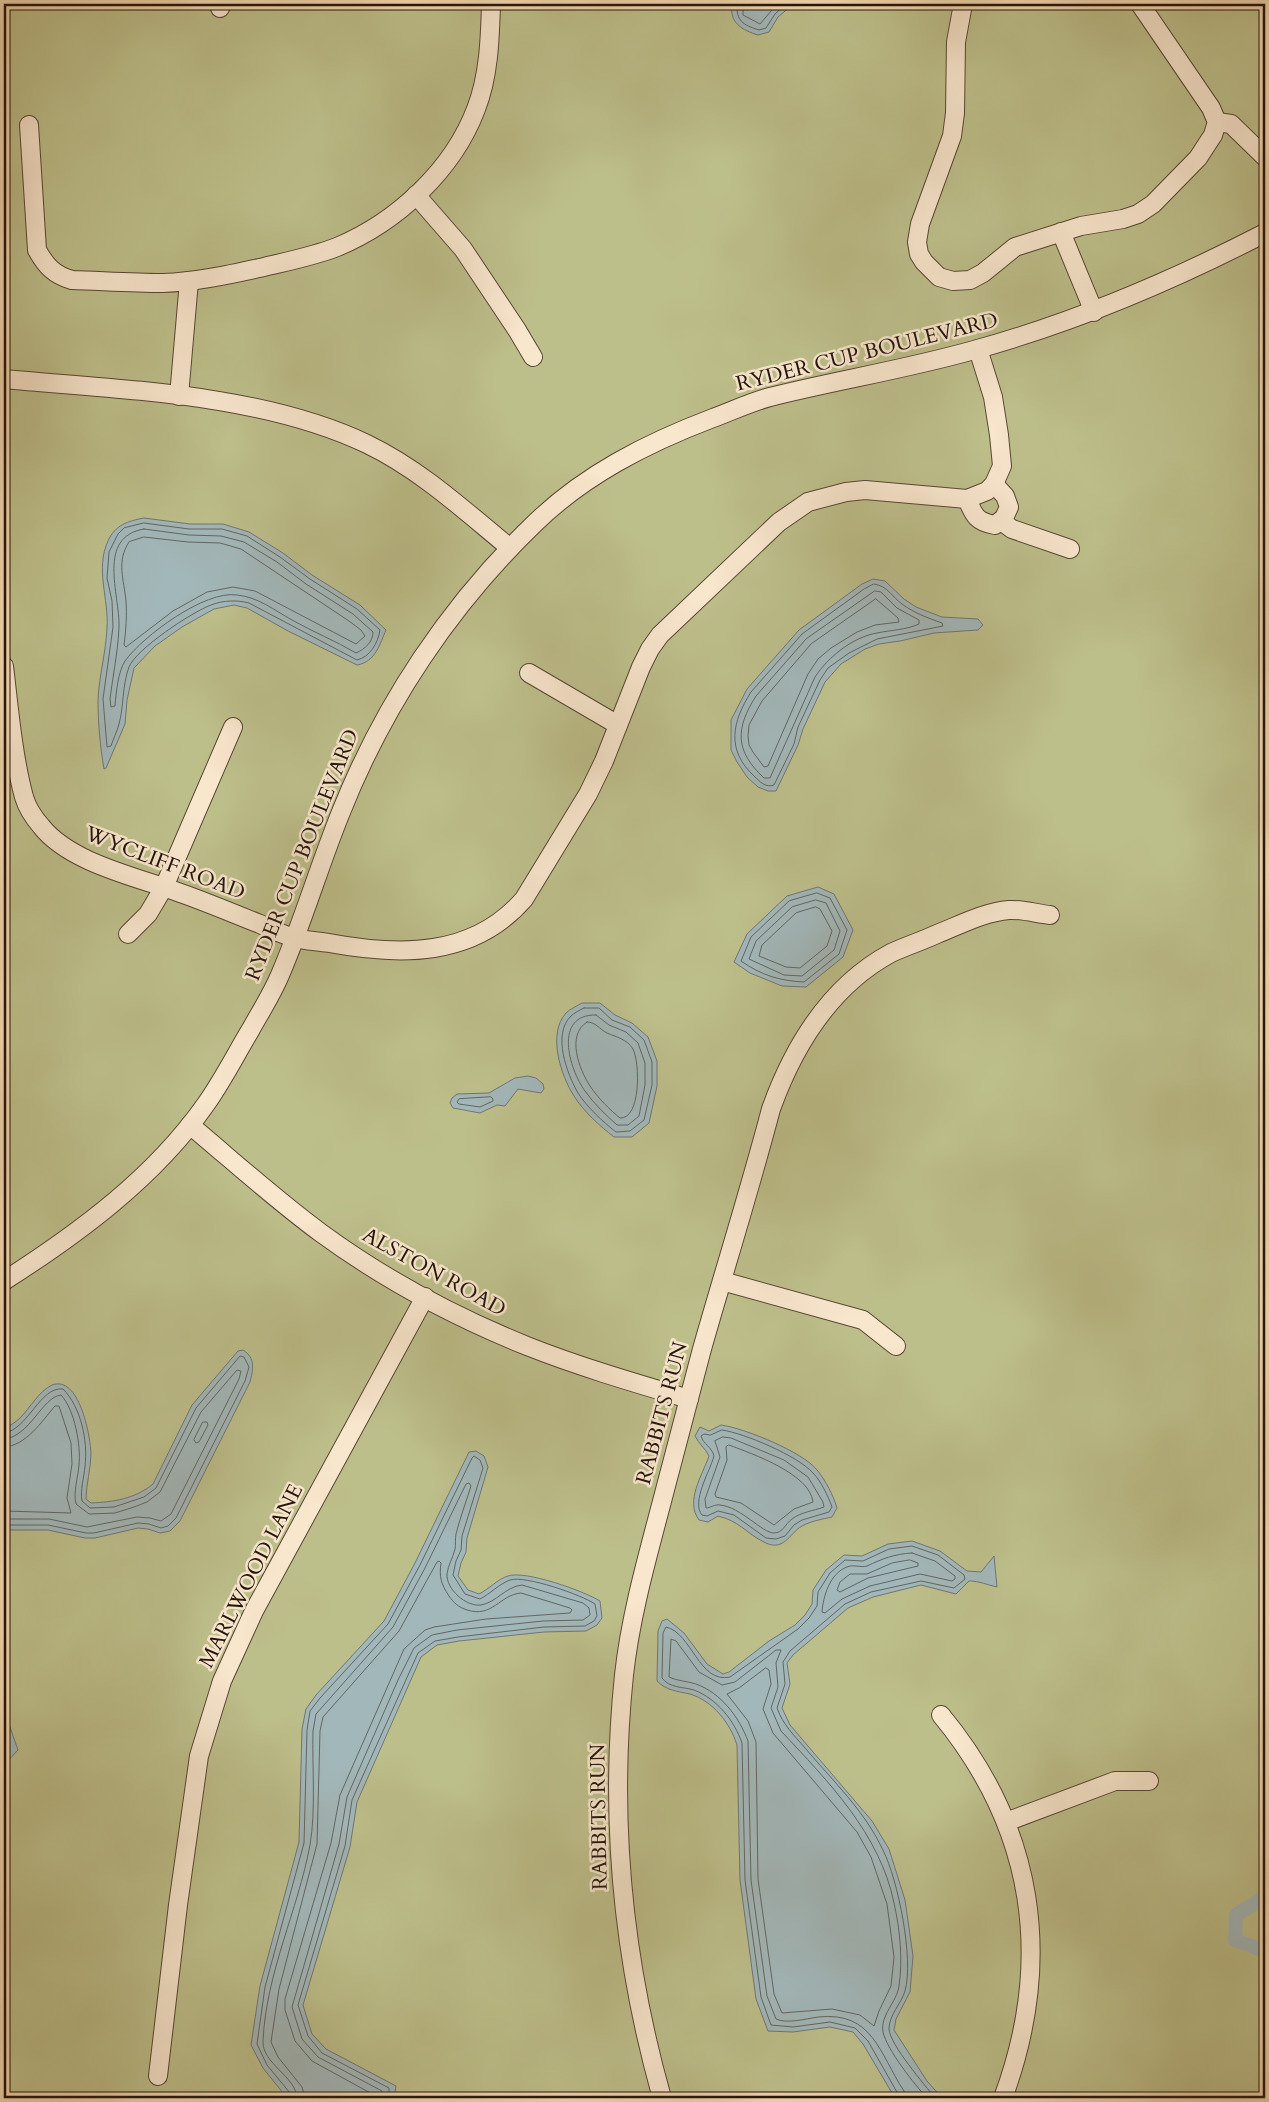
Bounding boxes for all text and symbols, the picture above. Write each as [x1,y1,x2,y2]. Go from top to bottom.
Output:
street label: RYDER CUP BOULEVARD [733,305,1001,399]
street label: RYDER CUP BOULEVARD [238,725,366,985]
street label: WYCLIFF ROAD [80,819,249,907]
street label: ALSTON ROAD [357,1221,511,1323]
street label: RABBITS RUN [629,1338,695,1487]
street label: MARLWOOD LANE [192,1479,310,1673]
street label: RABBITS RUN [583,1743,615,1890]

